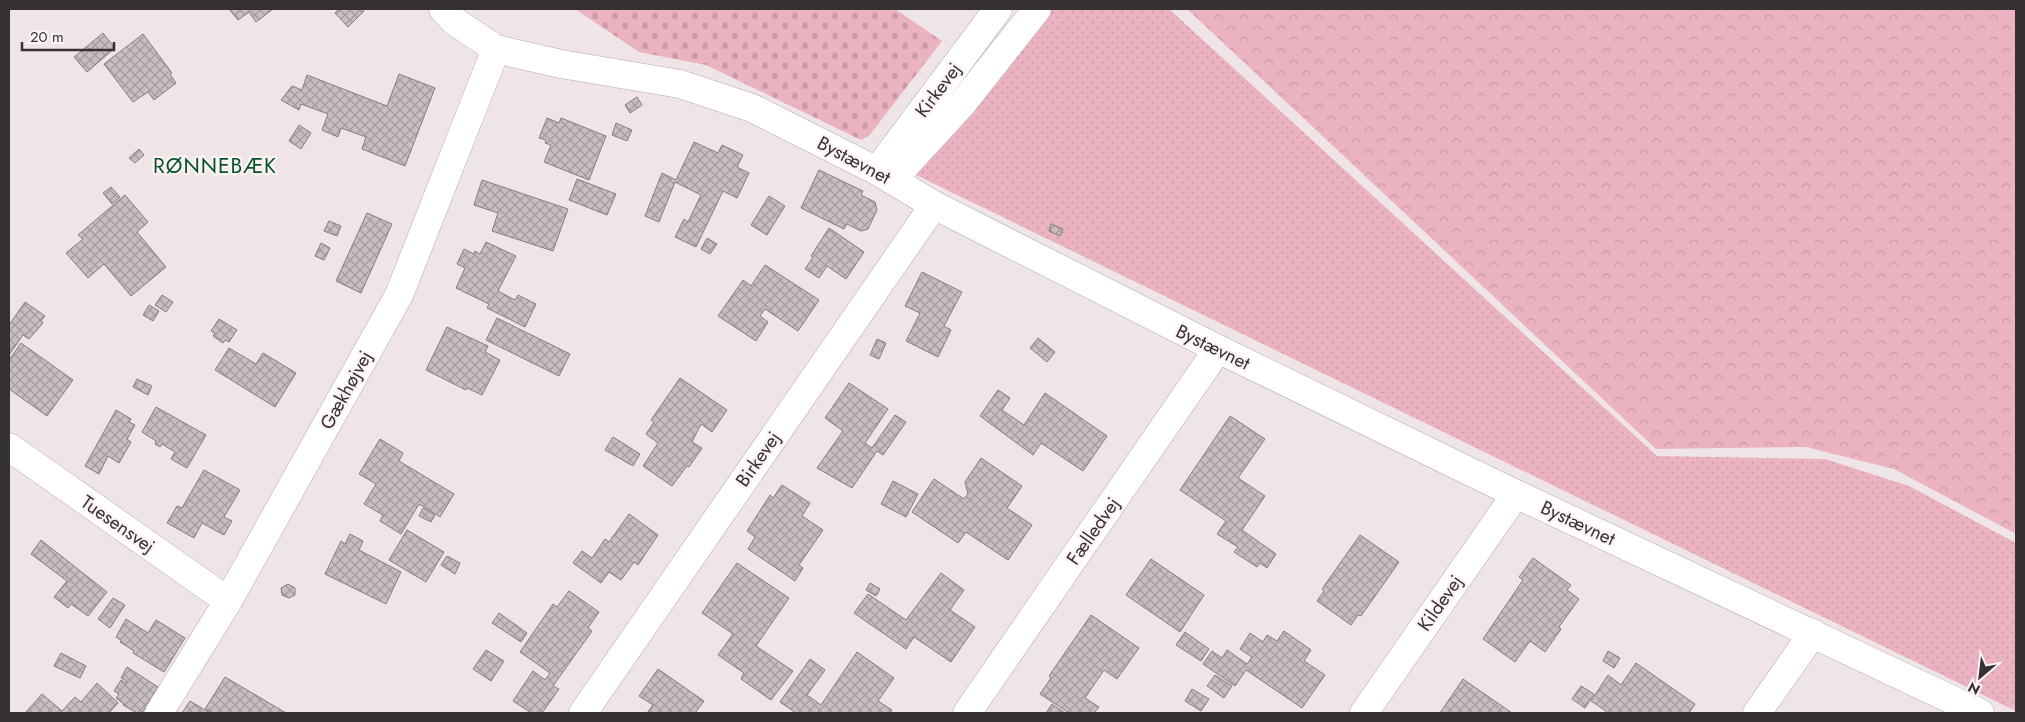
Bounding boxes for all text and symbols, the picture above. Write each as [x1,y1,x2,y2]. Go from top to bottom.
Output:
scale bar [22,20,115,52]
text: 20 m [30,26,64,48]
street label: Kirkevej [908,57,968,123]
street label: Bystævnet [813,129,896,191]
district label: RØNNEBÆK [153,151,277,181]
street label: Bystævnet [1171,317,1255,377]
street label: Gækhøjvej [313,346,379,434]
street label: Birkevej [729,426,787,492]
street label: Tuesensvej [76,489,160,559]
street label: Fælledvej [1060,492,1126,570]
street label: Bystævnet [1536,494,1620,552]
street label: Kildevej [1411,569,1469,637]
north arrow [1955,652,2005,702]
text: N [1964,677,1984,700]

